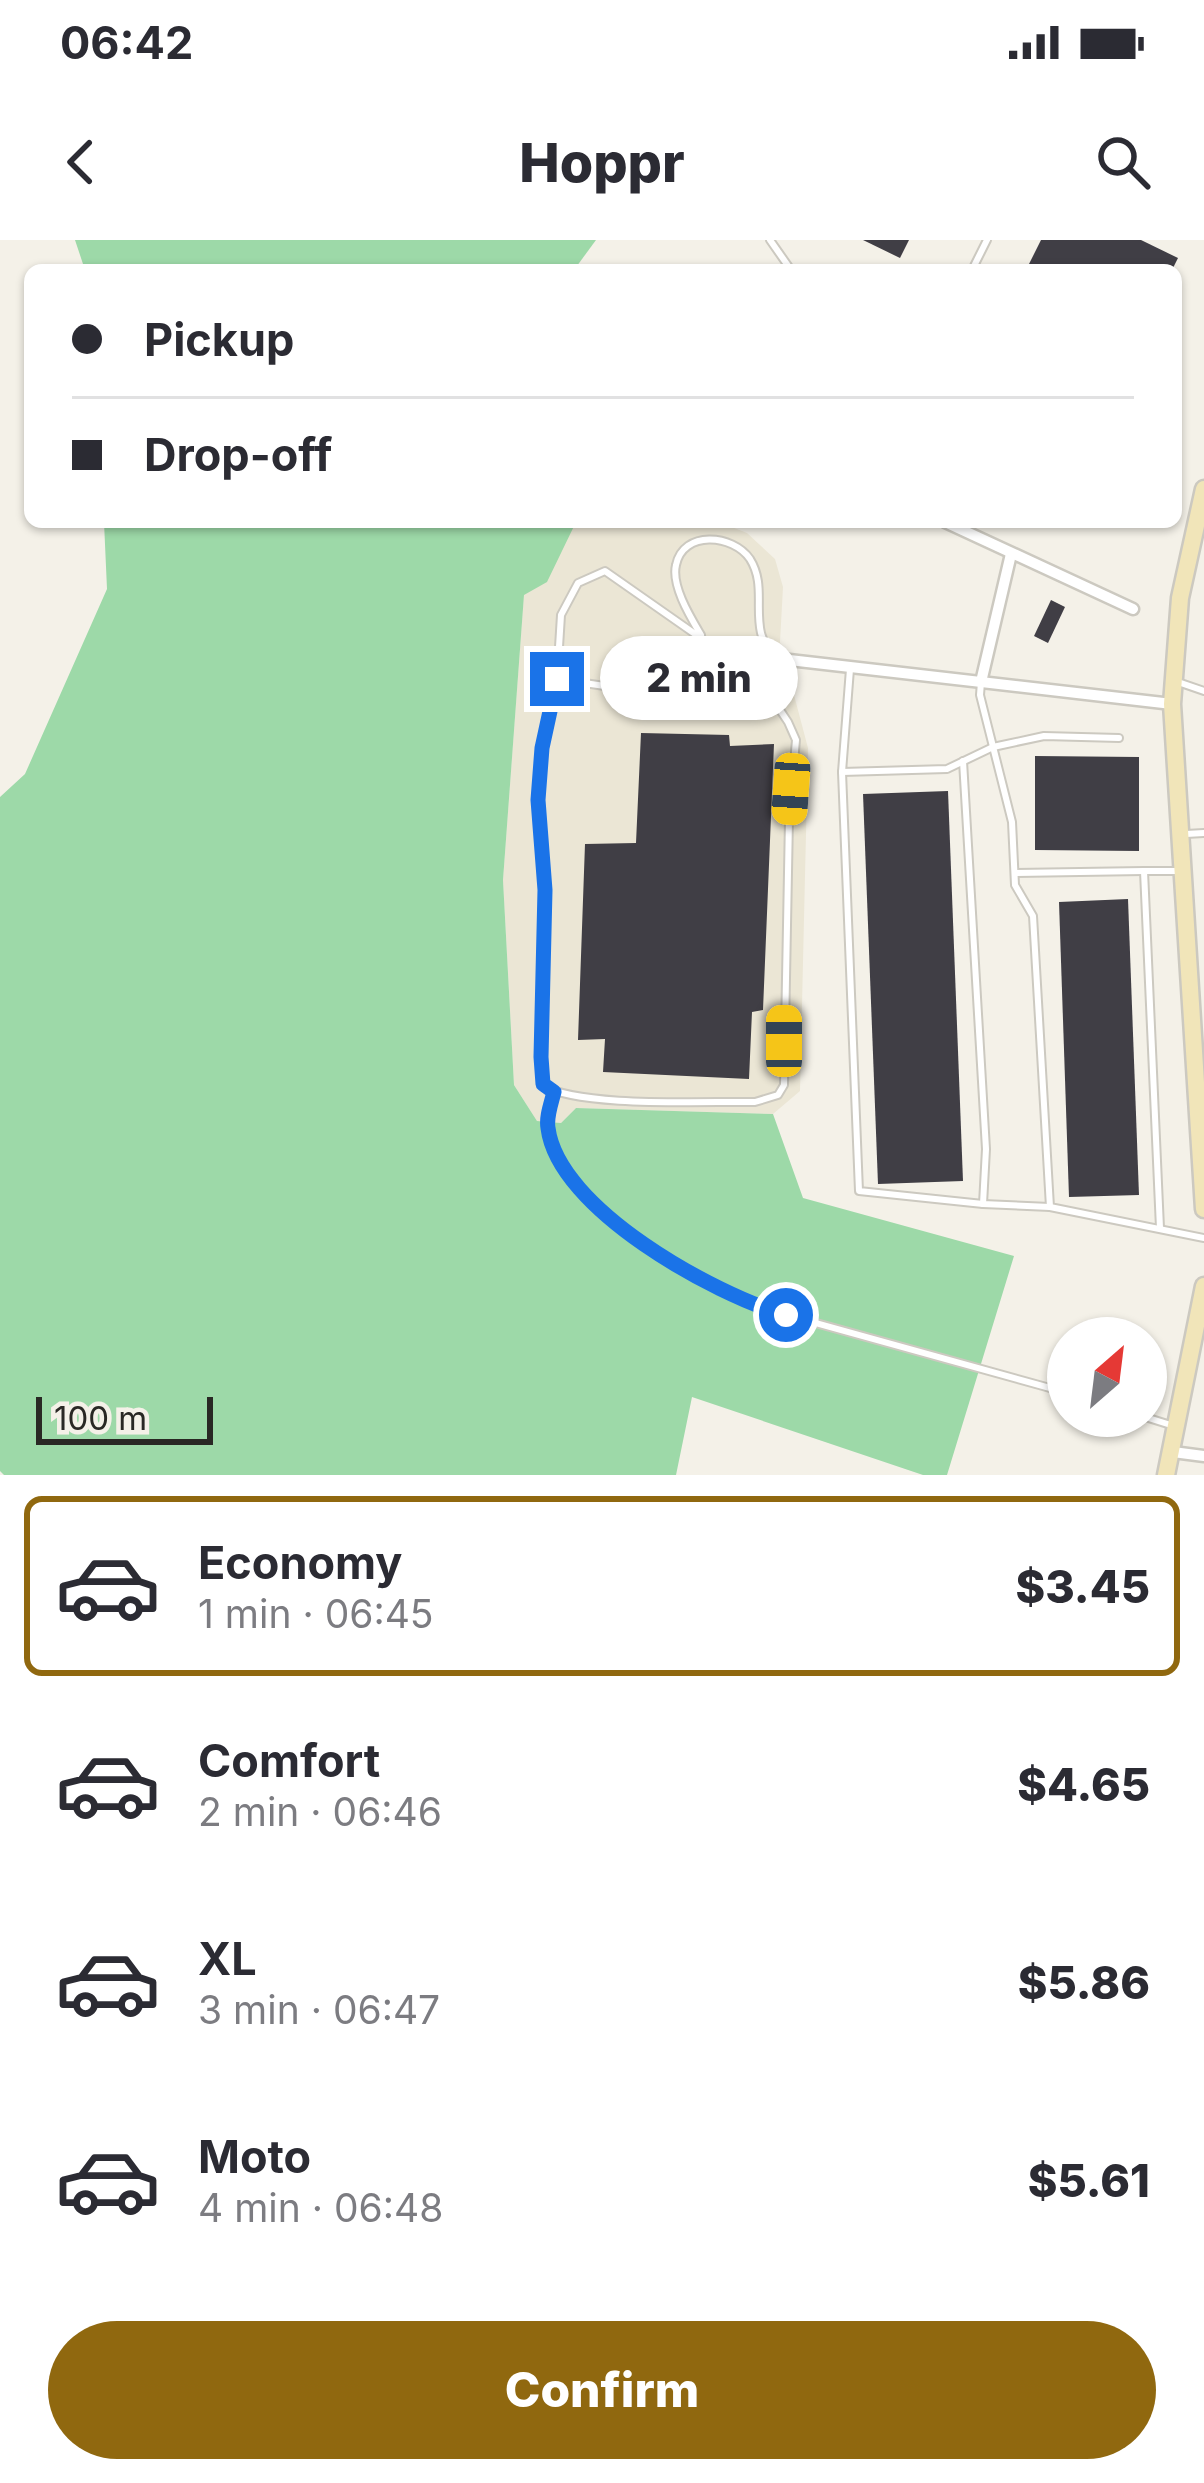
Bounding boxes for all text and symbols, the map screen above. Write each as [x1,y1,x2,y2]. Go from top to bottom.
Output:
text: 06:42 [60,15,193,70]
icon: back [48,129,114,195]
icon: search [1090,129,1156,195]
text: Hoppr [519,130,685,195]
text: Pickup [144,312,294,367]
text: Drop-off [144,427,332,482]
callout: 2 min [599,637,797,721]
route end [530,652,584,706]
text: 2 min [646,654,752,701]
car [771,752,811,826]
car [766,1005,802,1077]
route start [759,1288,813,1342]
north arrow [1047,1317,1167,1437]
map controls [1047,1317,1167,1437]
scale bar [36,1391,213,1444]
text: 100 m [54,1398,147,1438]
icon: car [54,1532,162,1640]
text: Economy [198,1535,402,1590]
text: $3.45 [1015,1559,1150,1614]
text: 1 min · 06:45 [198,1590,434,1637]
icon: car [54,1730,162,1838]
text: Comfort [198,1733,380,1788]
text: $4.65 [1017,1757,1150,1812]
text: 2 min · 06:46 [198,1788,442,1835]
icon: car [54,1928,162,2036]
text: XL [198,1931,257,1986]
text: $5.86 [1018,1955,1150,2010]
text: 3 min · 06:47 [198,1986,440,2033]
icon: car [54,2126,162,2234]
text: Moto [198,2129,311,2184]
text: $5.61 [1028,2153,1150,2208]
text: 4 min · 06:48 [198,2184,443,2231]
button: Confirm [48,2321,1156,2459]

